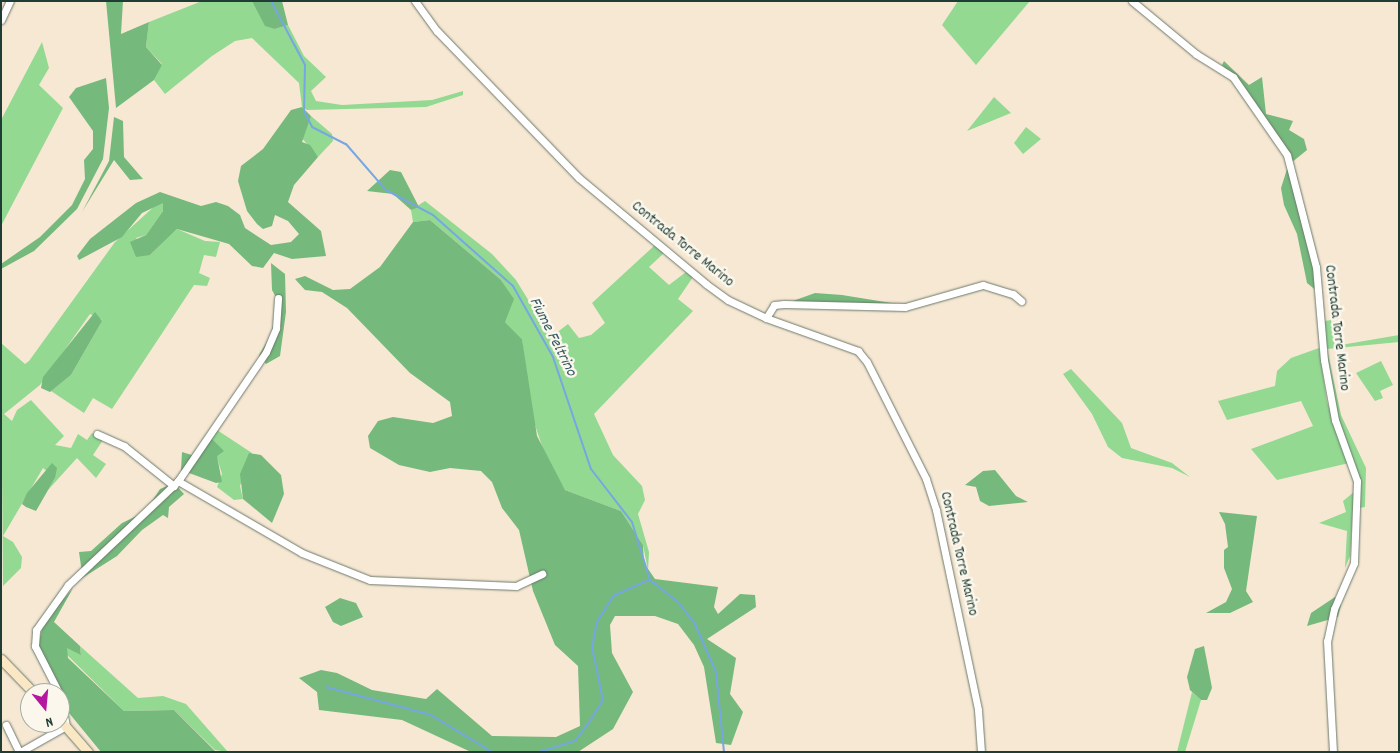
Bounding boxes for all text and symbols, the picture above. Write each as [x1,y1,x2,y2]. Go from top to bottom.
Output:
street label: Contrada Torre Marino [627,198,737,292]
street label: Contrada Torre Marino [1319,264,1353,392]
water label: Fiume Feltrino [524,294,580,380]
street label: Contrada Torre Marino [935,490,981,618]
north arrow [20,683,70,733]
text: N [43,711,55,732]

